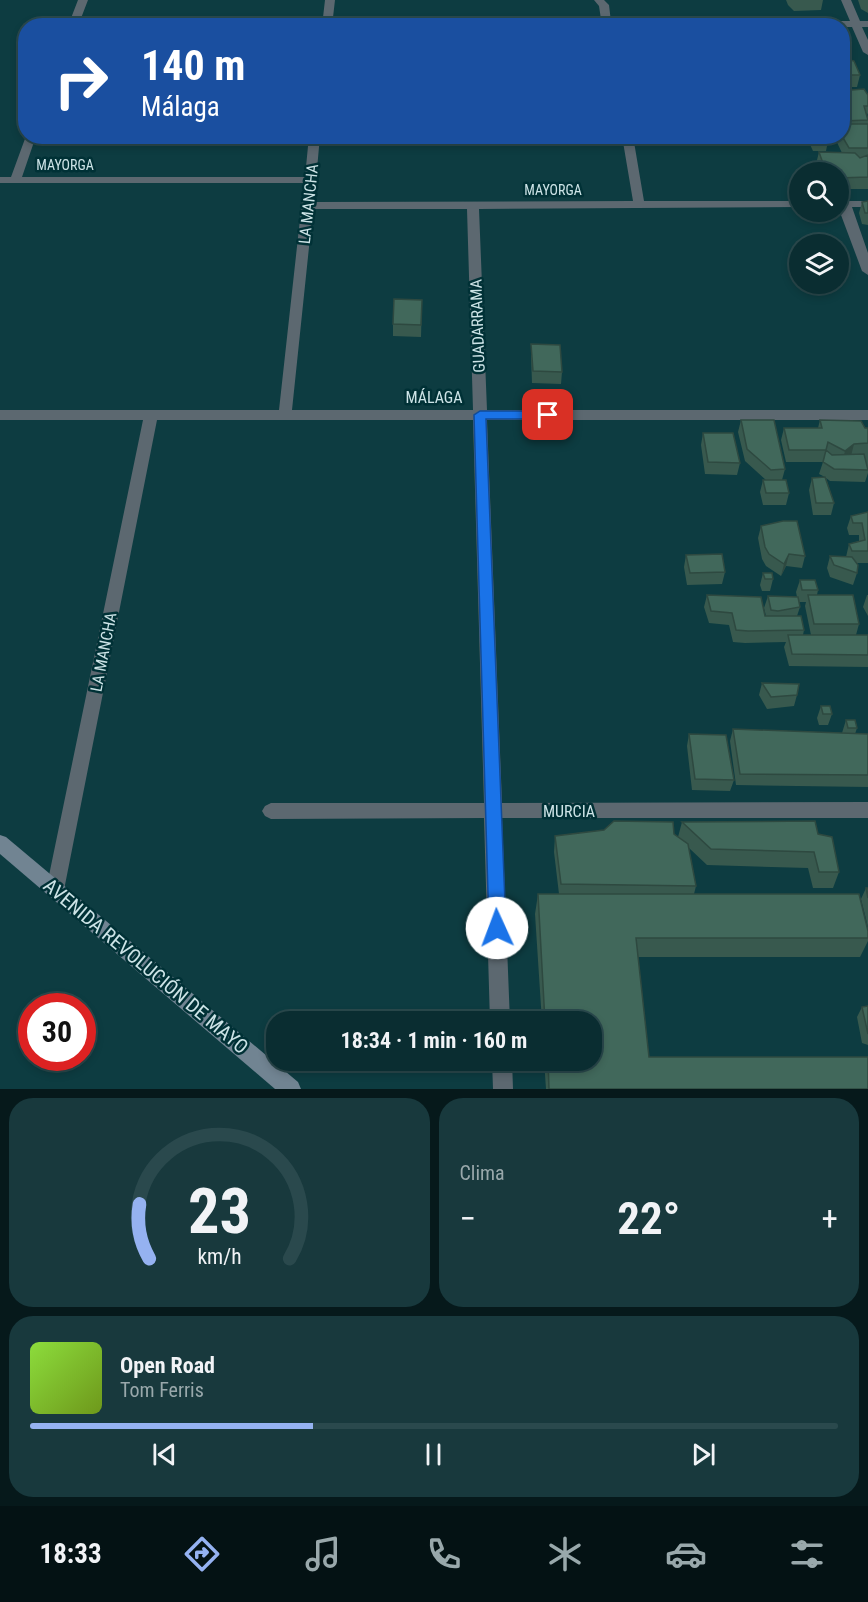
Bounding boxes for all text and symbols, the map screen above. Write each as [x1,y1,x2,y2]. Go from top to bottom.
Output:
text: 140 m [141,41,246,90]
icon: right [42,42,120,120]
text: Málaga [141,91,220,123]
street label: MAYORGA [36,157,94,173]
map controls [789,162,849,294]
button: search [789,162,849,222]
street label: LA MANCHA [295,163,322,245]
street label: MAYORGA [524,182,582,198]
button: layers [789,234,849,294]
street label: GUADARRAMA [466,279,489,373]
street label: MÁLAGA [405,388,463,407]
pin [522,389,573,440]
icon: arrive [531,398,564,431]
street label: LA MANCHA [86,611,120,693]
street label: MURCIA [543,802,595,821]
street label: AVENIDA REVOLUCIÓN DE MAYO [39,873,253,1059]
position arrow [465,896,529,960]
speed limit sign: 30 [18,993,96,1071]
text: 18:34 · 1 min · 160 m [341,1028,527,1053]
text: Clima [460,1161,505,1185]
text: 23 [188,1175,251,1248]
text: 22° [617,1192,680,1245]
text: − [460,1199,476,1238]
text: + [822,1199,838,1238]
text: km/h [197,1245,241,1270]
text: Open Road [120,1353,215,1378]
text: Tom Ferris [120,1378,204,1402]
icon: previous [148,1438,181,1471]
icon: pause [417,1438,450,1471]
icon: next [687,1438,720,1471]
icon: directions [181,1533,223,1575]
icon: music [302,1533,344,1575]
icon: phone [423,1533,465,1575]
icon: climate [544,1533,586,1575]
icon: car [665,1533,707,1575]
icon: filters [786,1533,828,1575]
text: 18:33 [40,1538,102,1570]

